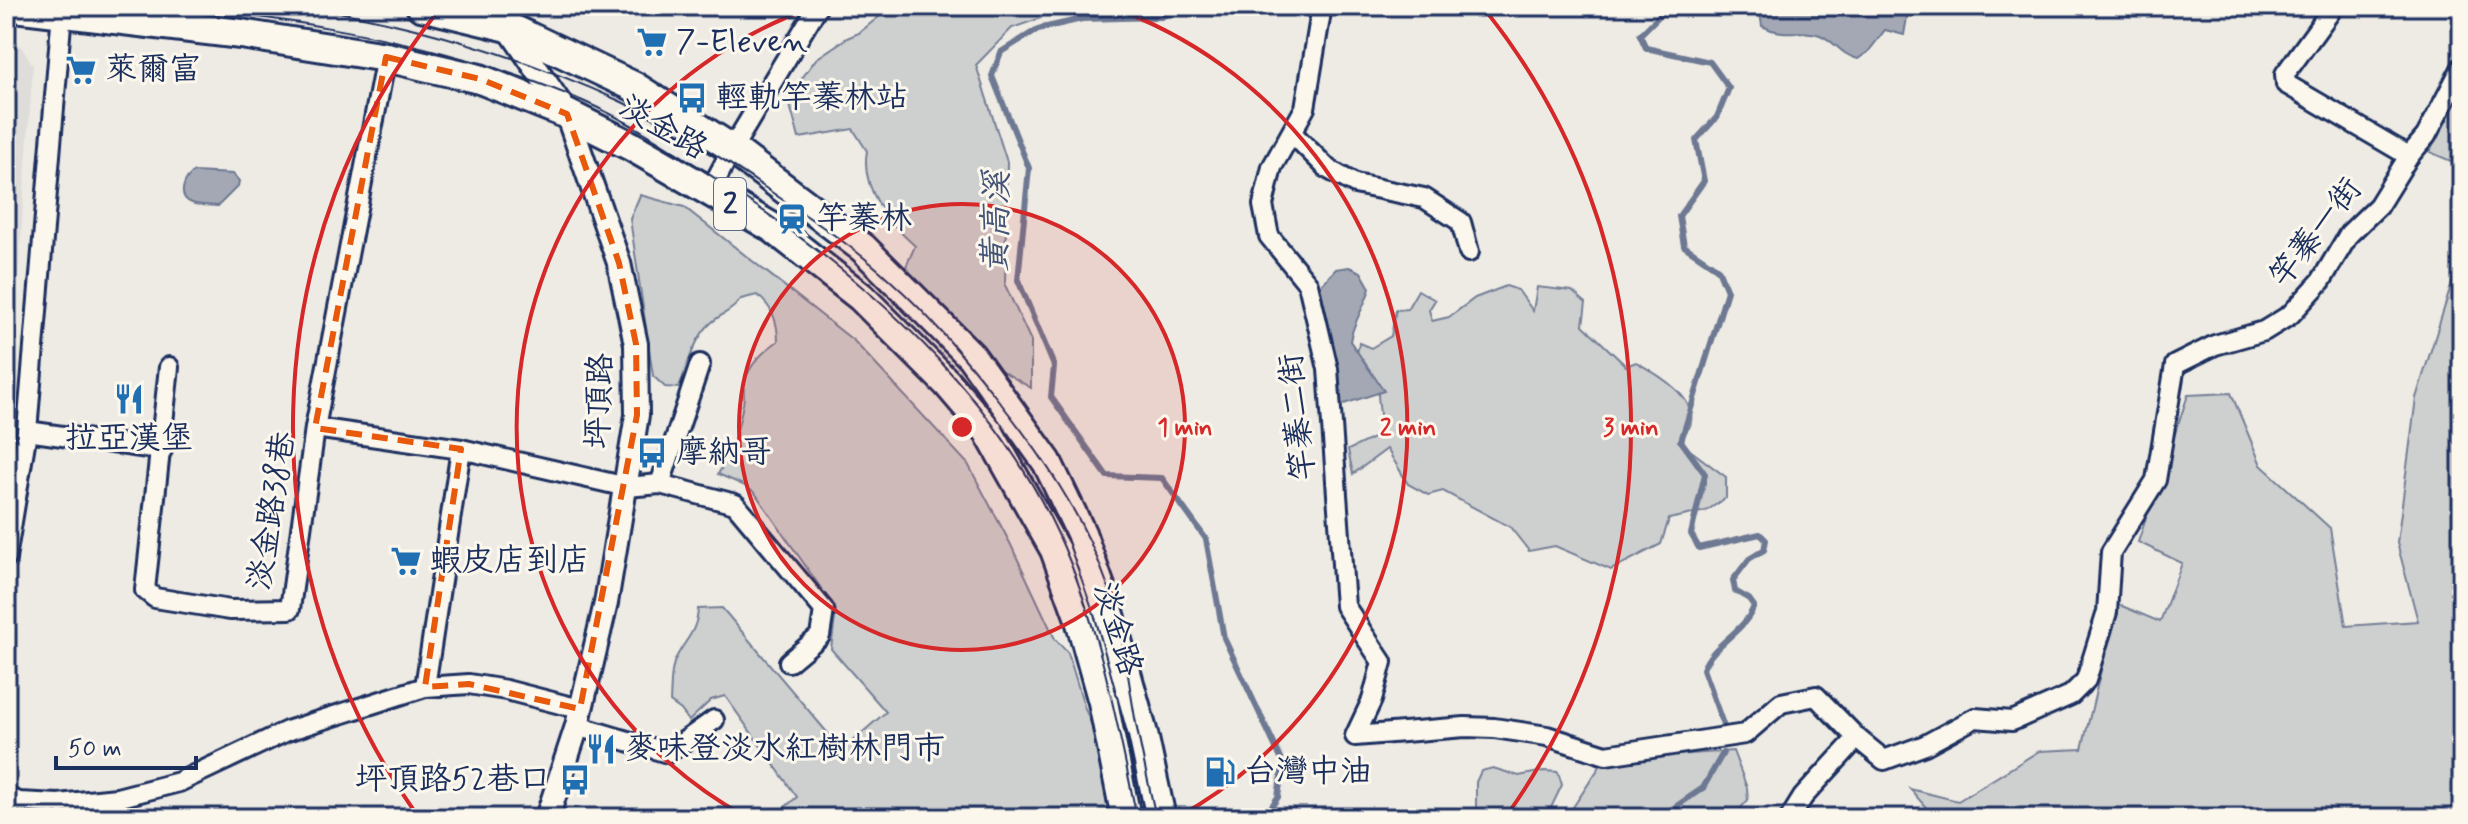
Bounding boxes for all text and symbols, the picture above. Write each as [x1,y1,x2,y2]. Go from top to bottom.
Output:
place label: 7-Eleven [676,21,808,63]
supermarket icon: 7-Eleven [635,25,669,59]
place label: 萊爾富 [105,49,201,91]
supermarket icon: 萊爾富 [64,53,98,87]
place label: 輕軌竿蓁林站 [716,77,908,119]
bus stop icon: 輕軌竿蓁林站 [675,81,709,115]
street label: 淡金路 [611,86,715,170]
water label: 黃高溪 [974,169,1020,273]
street label: 竿蓁一街 [2260,170,2372,296]
road number: 2 [714,178,746,230]
place label: 竿蓁林 [816,198,912,240]
station icon: 竿蓁林 [775,202,809,236]
street label: 竿蓁二街 [1270,351,1326,483]
street label: 坪頂路 [577,352,623,450]
restaurant icon: 拉亞漢堡 [112,382,146,416]
centre of rings [948,413,976,441]
text: 1 min [1157,413,1213,444]
text: 2 min [1380,413,1436,444]
text: 3 min [1603,413,1659,444]
place label: 拉亞漢堡 [65,418,193,460]
street label: 淡金路38巷 [239,429,305,593]
place label: 摩納哥 [676,432,772,474]
bus stop icon: 摩納哥 [635,436,669,470]
place label: 蝦皮店到店 [430,540,590,582]
supermarket icon: 蝦皮店到店 [389,544,423,578]
street label: 淡金路 [1083,577,1151,681]
scale bar [56,720,196,770]
place label: 麥味登淡水紅樹林門市 [625,728,945,770]
restaurant icon: 麥味登淡水紅樹林門市 [584,732,618,766]
text: 50 m [68,734,122,765]
place label: 台灣中油 [1244,751,1372,793]
fuel station icon: 台灣中油 [1203,755,1237,789]
place label: 坪頂路52巷口 [355,759,551,801]
bus stop icon: 坪頂路52巷口 [558,763,592,797]

